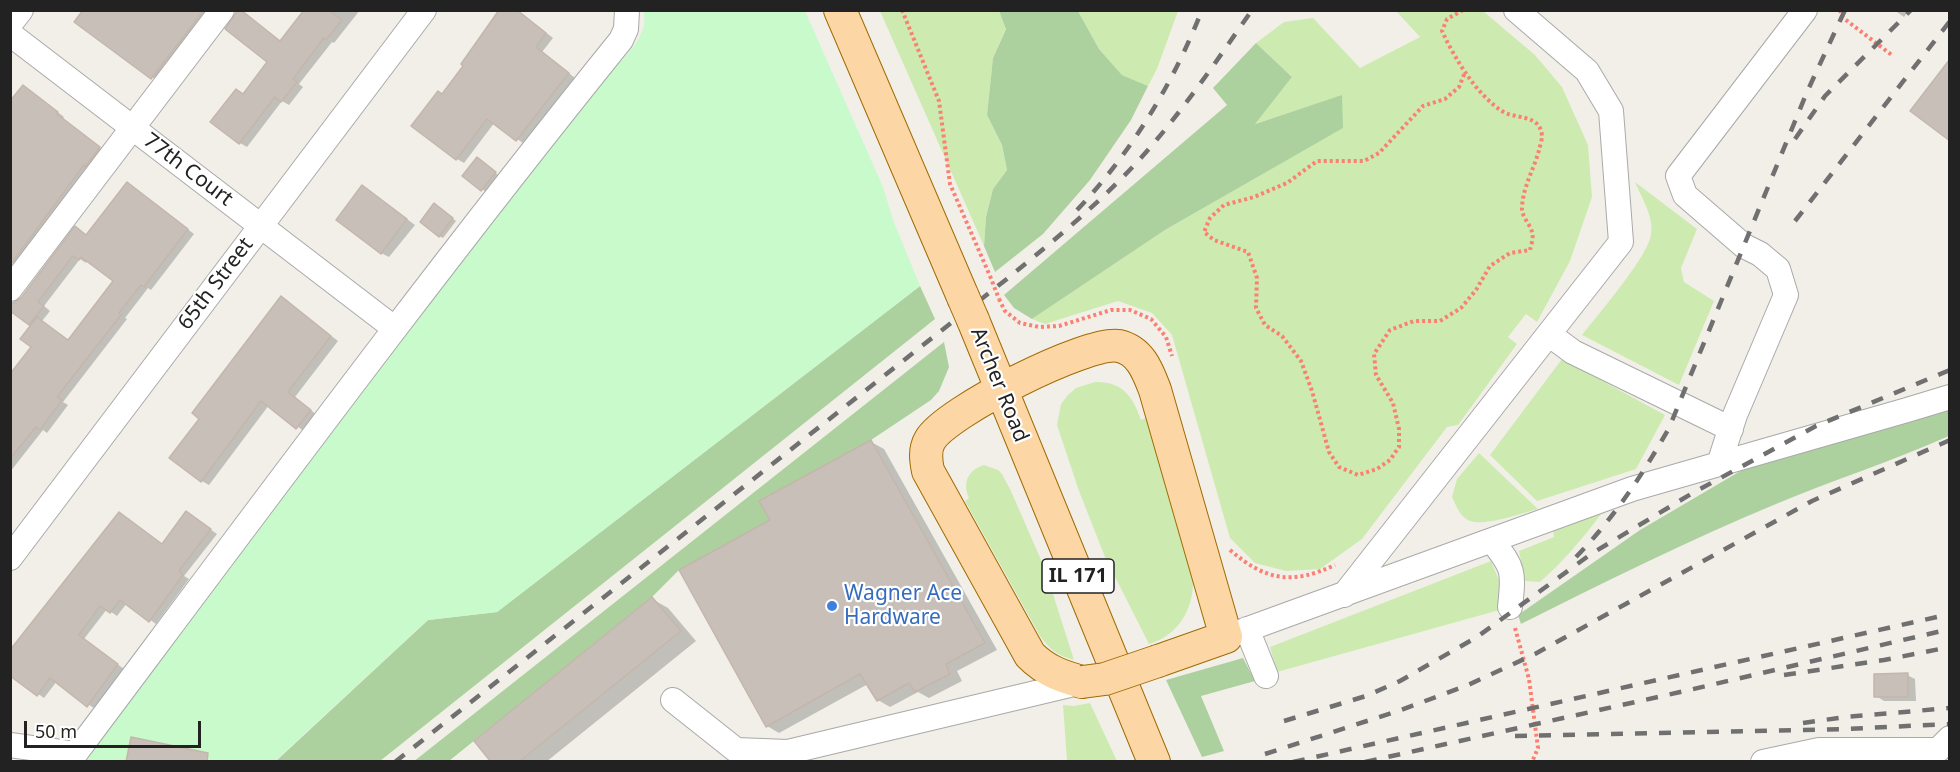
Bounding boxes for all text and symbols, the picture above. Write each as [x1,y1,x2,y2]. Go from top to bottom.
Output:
street label: 77th Court [138,128,238,212]
street label: 65th Street [173,233,259,335]
street label: Archer Road [965,324,1033,446]
road number: IL 171 [1042,559,1114,593]
place label: Wagner Ace Hardware [844,581,962,631]
marker: Wagner Ace Hardware [825,599,839,613]
scale bar [27,709,204,747]
text: 50 m [35,719,77,743]

